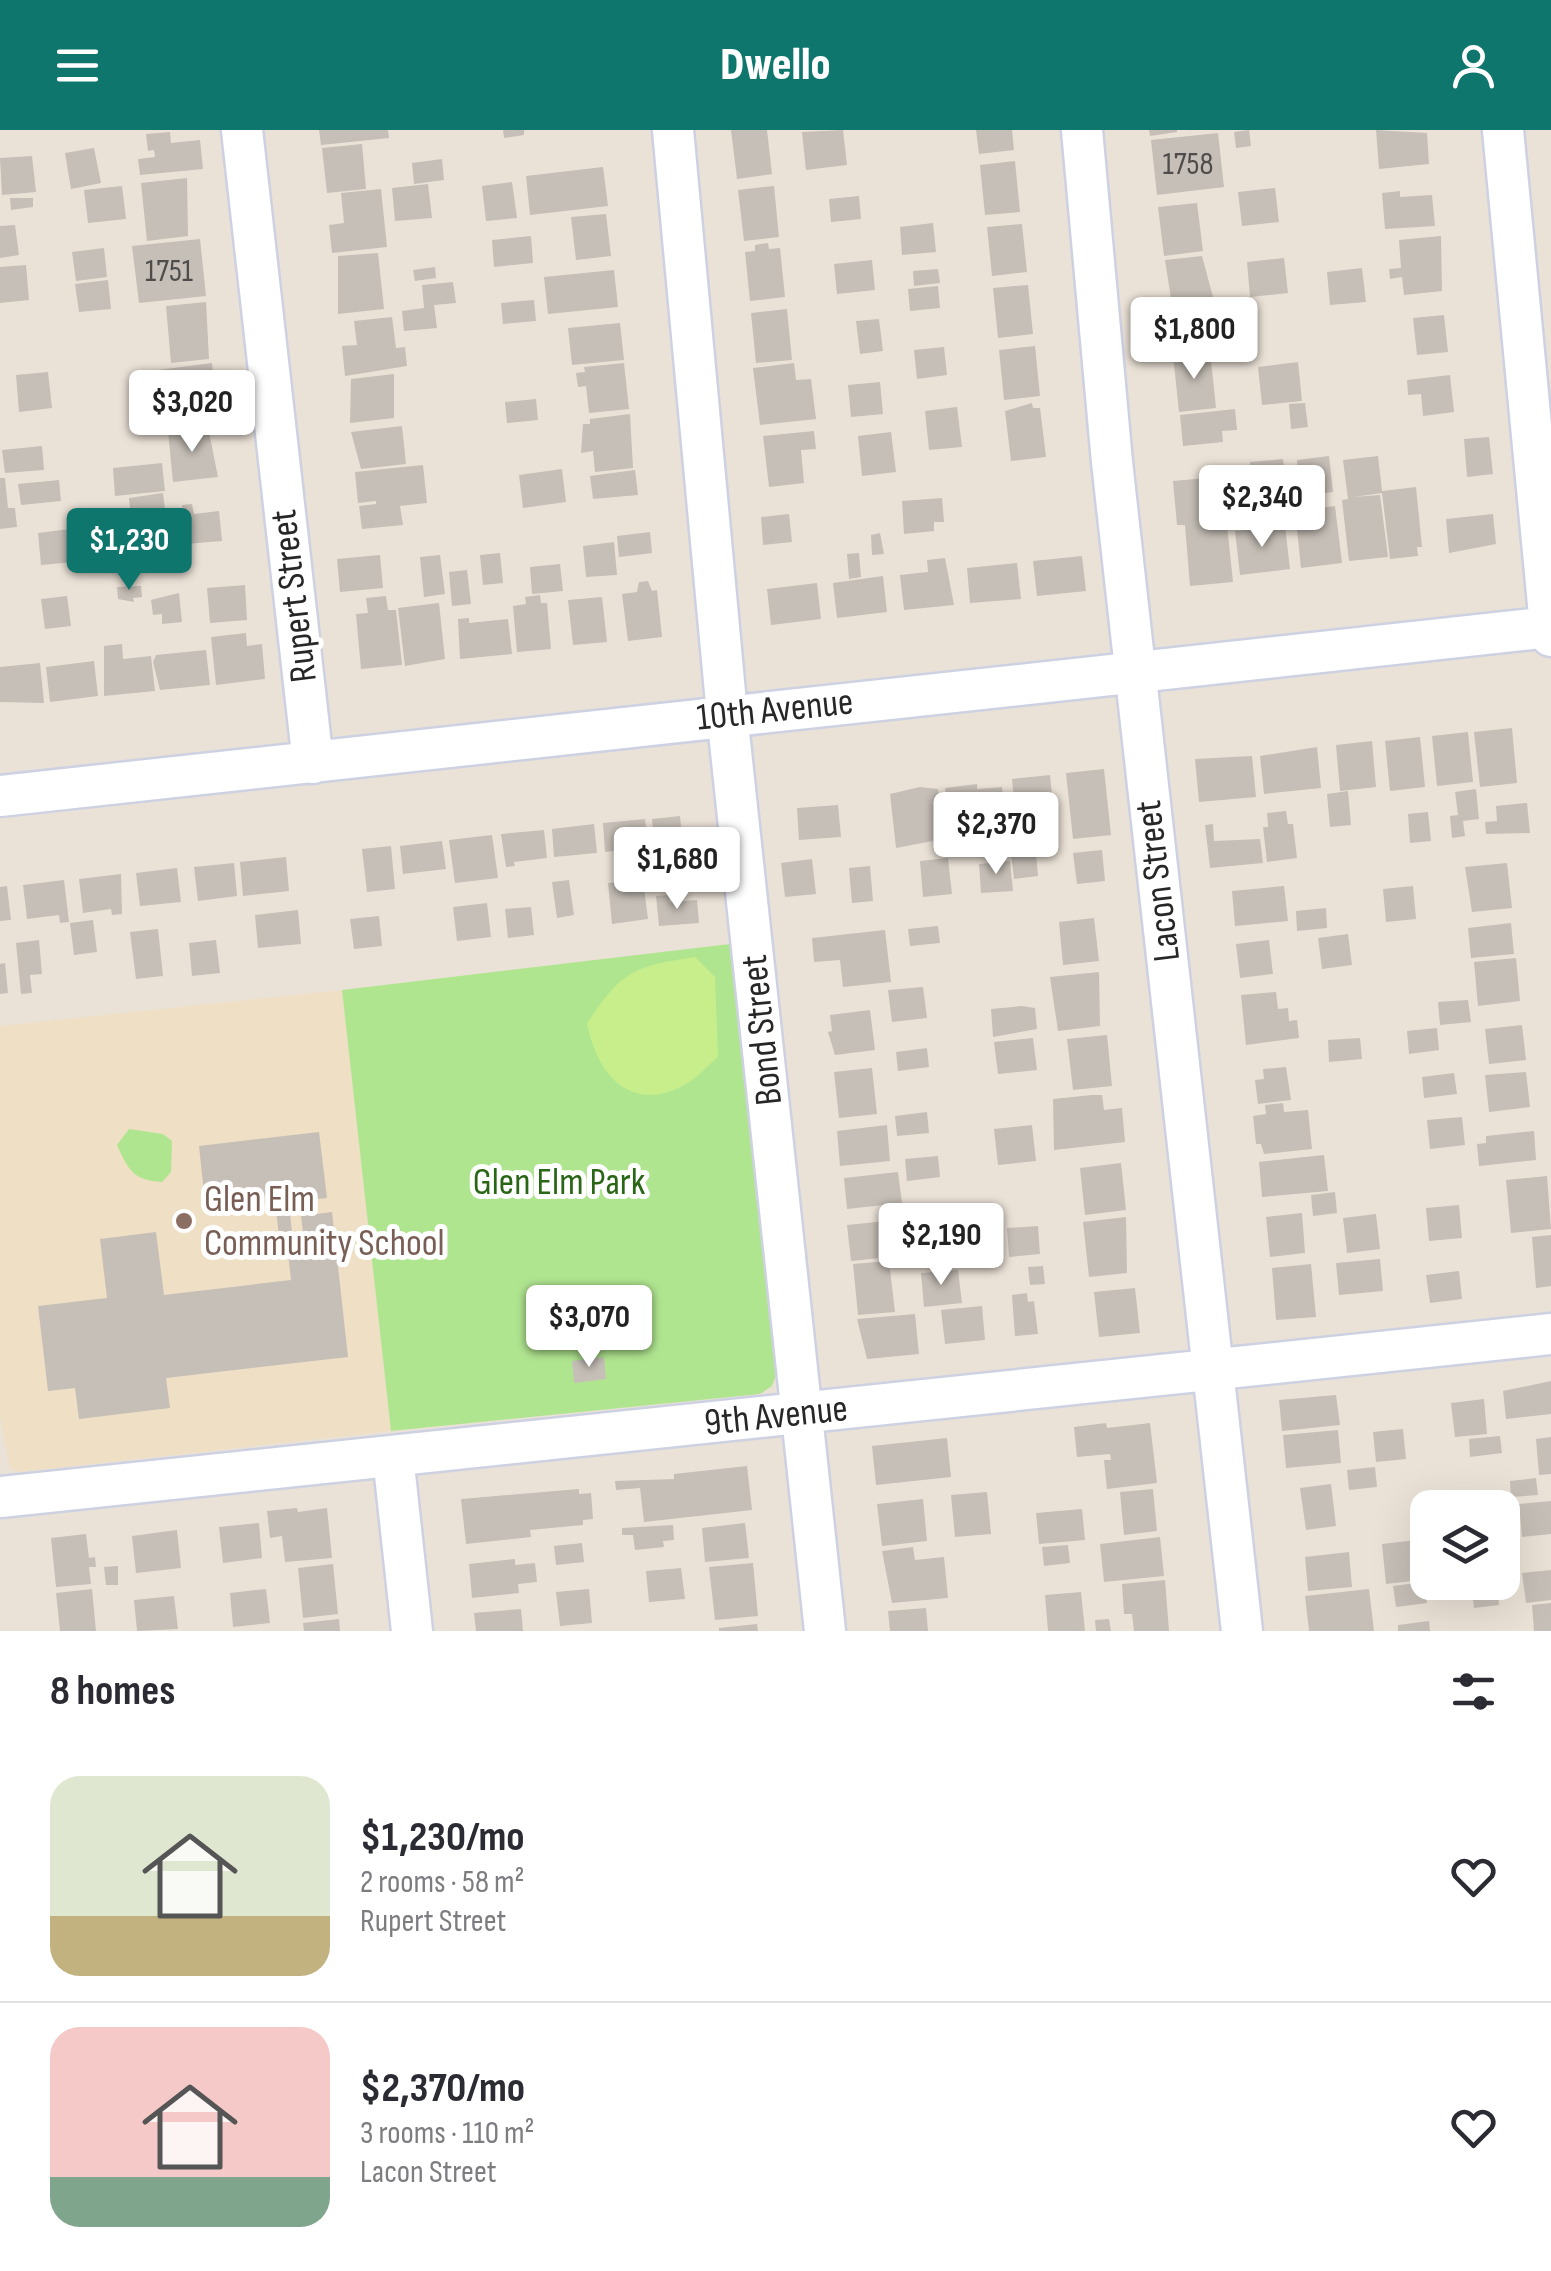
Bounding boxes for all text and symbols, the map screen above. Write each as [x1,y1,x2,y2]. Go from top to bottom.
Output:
icon: menu [50,38,105,93]
text: Dwello [720,38,831,93]
icon: person [1446,38,1501,93]
house number: 1758 [1163,145,1213,184]
house number: 1751 [145,252,193,291]
pin: $1,800 [1113,297,1275,382]
text: $1,800 [1153,310,1235,349]
pin: $3,020 [111,370,273,455]
text: $3,020 [151,383,233,422]
pin: $2,340 [1181,465,1343,550]
text: $2,340 [1221,478,1303,517]
street label: Rupert Street [261,507,327,685]
pin: $1,230 [48,508,210,593]
text: $1,230 [89,521,169,560]
street label: 10th Avenue [695,679,855,741]
pin: $2,370 [915,792,1077,877]
street label: Lacon Street [1126,798,1190,964]
text: $2,370 [955,805,1037,844]
pin: $1,680 [596,827,758,912]
text: $1,680 [636,840,718,879]
street label: Bond Street [732,953,792,1107]
park label: Glen Elm Park [473,1160,646,1205]
place label: Glen Elm Community School [204,1177,445,1266]
pin: $2,190 [860,1203,1022,1288]
marker: Glen Elm Community School [173,1210,195,1232]
text: $2,190 [901,1216,981,1255]
pin: $3,070 [508,1285,670,1370]
text: $3,070 [548,1298,630,1337]
street label: 9th Avenue [702,1386,850,1446]
map controls [1410,1490,1520,1600]
button: layers [1410,1490,1520,1600]
icon: filters [1446,1664,1501,1719]
text: 8 homes [50,1666,175,1717]
text: $1,230/mo [360,1812,525,1863]
icon: home [130,1816,250,1936]
icon: heart [1446,1849,1501,1904]
text: 2 rooms · 58 m² [360,1863,525,1902]
text: Rupert Street [360,1902,506,1941]
text: $2,370/mo [360,2063,525,2114]
icon: home [130,2067,250,2187]
icon: heart [1446,2100,1501,2155]
text: 3 rooms · 110 m² [360,2114,535,2153]
text: Lacon Street [360,2153,496,2192]

